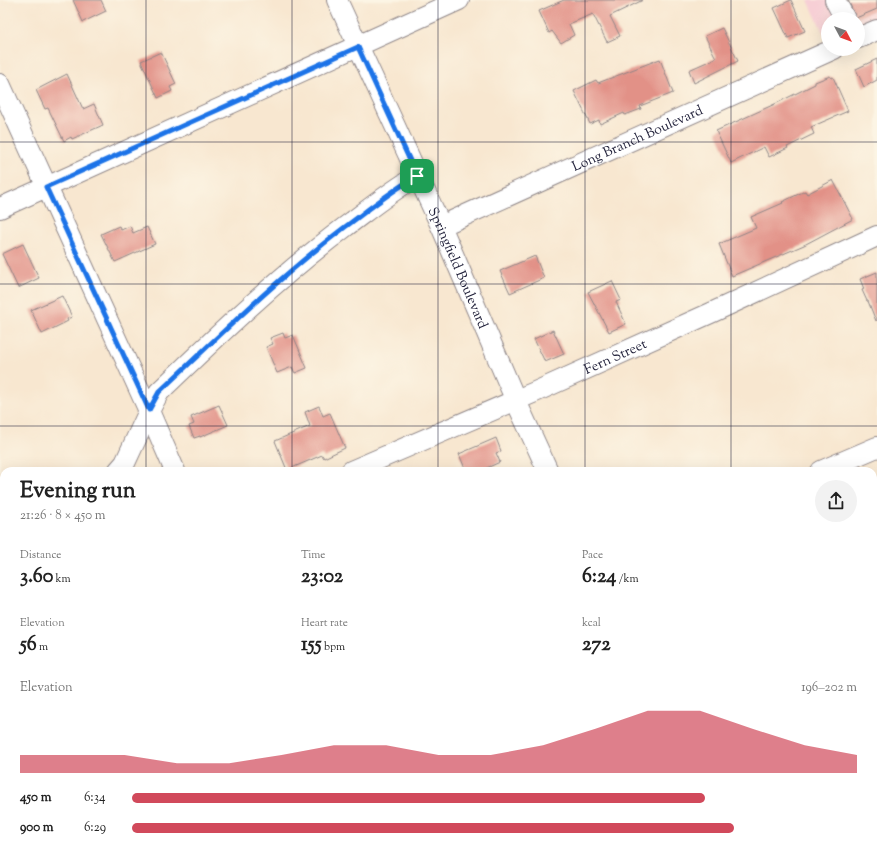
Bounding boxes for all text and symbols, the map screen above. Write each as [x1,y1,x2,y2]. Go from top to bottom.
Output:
north arrow [821,12,865,56]
map controls [821,12,865,56]
street label: Long Branch Boulevard [569,101,707,178]
pin [400,159,434,193]
icon: arrive [406,165,428,187]
street label: Springfield Boulevard [422,204,492,332]
street label: Fern Street [581,335,651,381]
text: Evening run [20,476,136,508]
button: share [815,480,857,522]
text: 21:26 · 8 × 450 m [20,507,106,525]
text: Distance [20,547,61,563]
text: Time [301,547,325,563]
text: Pace [582,547,603,563]
text: 3.60 [20,563,53,592]
text: 23:02 [301,563,343,592]
text: 6:24 [582,563,616,592]
text: km [53,571,71,587]
text: /km [616,571,639,587]
text: Elevation [20,615,65,631]
text: Heart rate [301,615,348,631]
text: kcal [582,615,601,631]
text: 56 [20,631,37,660]
text: 155 [301,631,322,660]
text: 272 [582,631,611,660]
text: m [37,639,48,655]
text: bpm [322,639,345,655]
text: Elevation [20,679,73,697]
text: 196–202 m [801,679,857,697]
text: 450 m [20,789,51,807]
text: 6:34 [84,789,106,807]
text: 900 m [20,819,54,837]
text: 6:29 [84,819,106,837]

